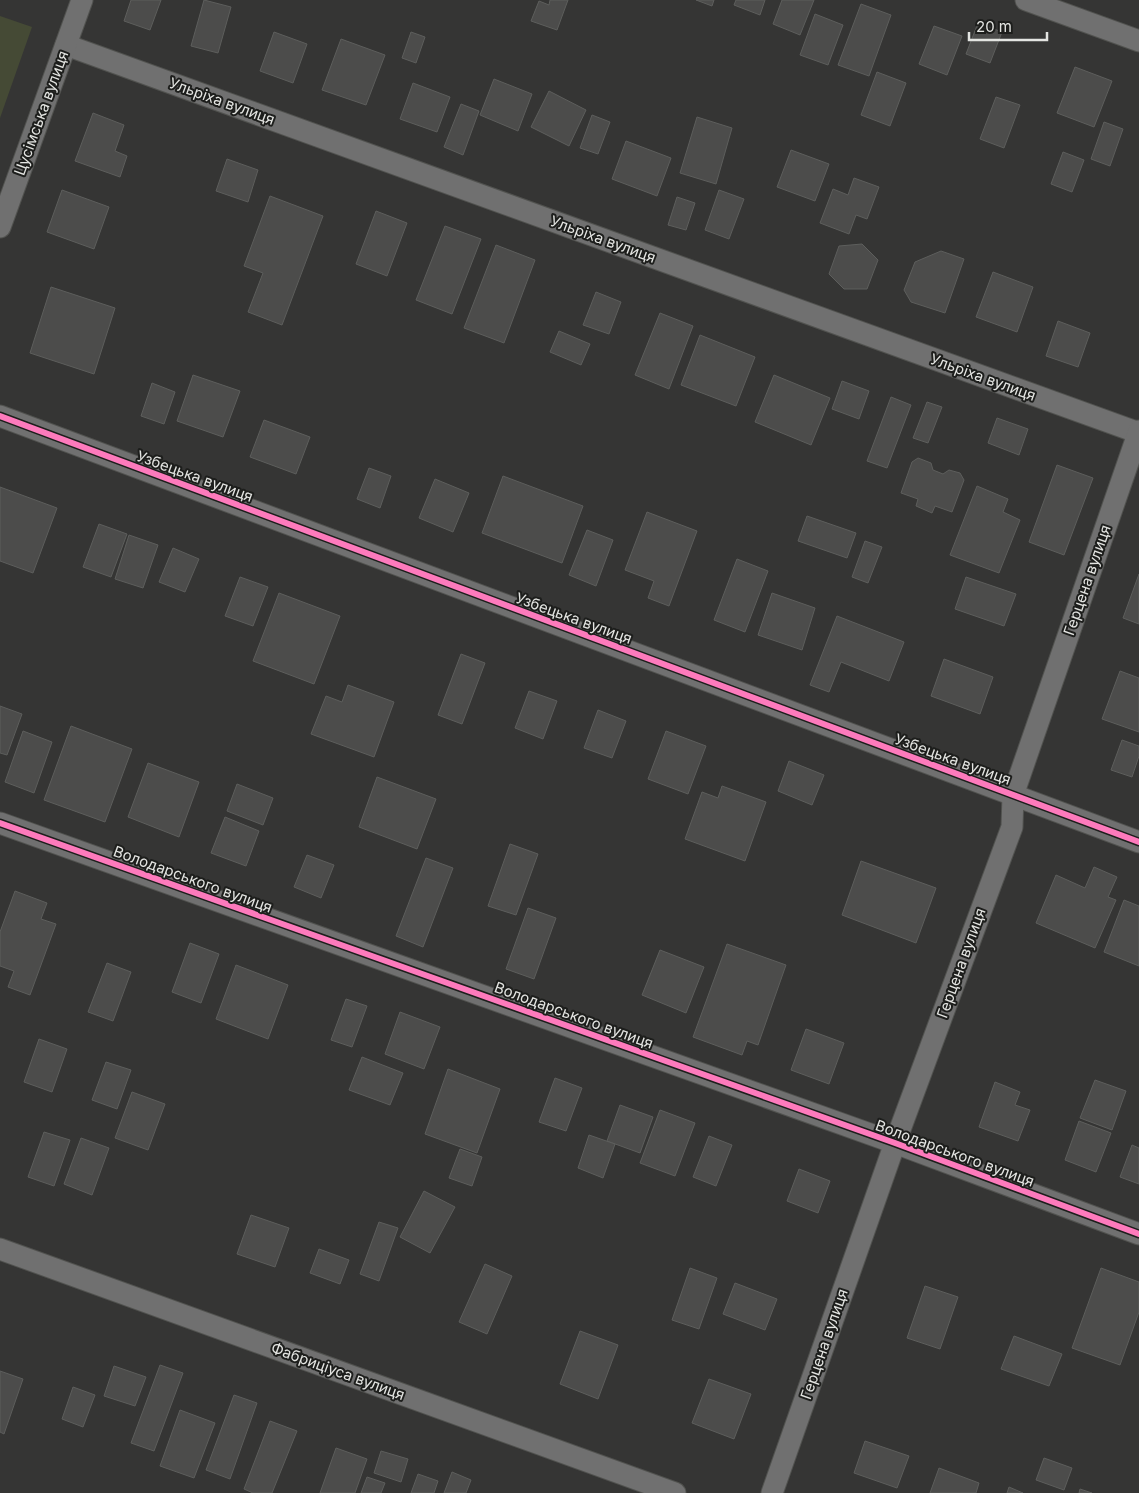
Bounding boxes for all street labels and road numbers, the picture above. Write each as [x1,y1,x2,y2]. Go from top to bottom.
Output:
street label: Цусімська вулиця [10,48,72,178]
street label: Ульріха вулиця [167,73,277,129]
street label: Ульріха вулиця [548,211,658,267]
street label: Ульріха вулиця [928,349,1038,405]
street label: Узбецька вулиця [134,446,256,506]
street label: Герцена вулиця [1059,522,1115,638]
street label: Узбецька вулиця [513,588,635,648]
street label: Узбецька вулиця [892,729,1014,789]
street label: Володарського вулиця [111,841,275,917]
street label: Герцена вулиця [932,905,990,1021]
street label: Володарського вулиця [492,977,656,1053]
street label: Володарського вулиця [873,1115,1037,1191]
street label: Герцена вулиця [796,1286,852,1402]
street label: Фабриціуса вулиця [269,1338,407,1404]

